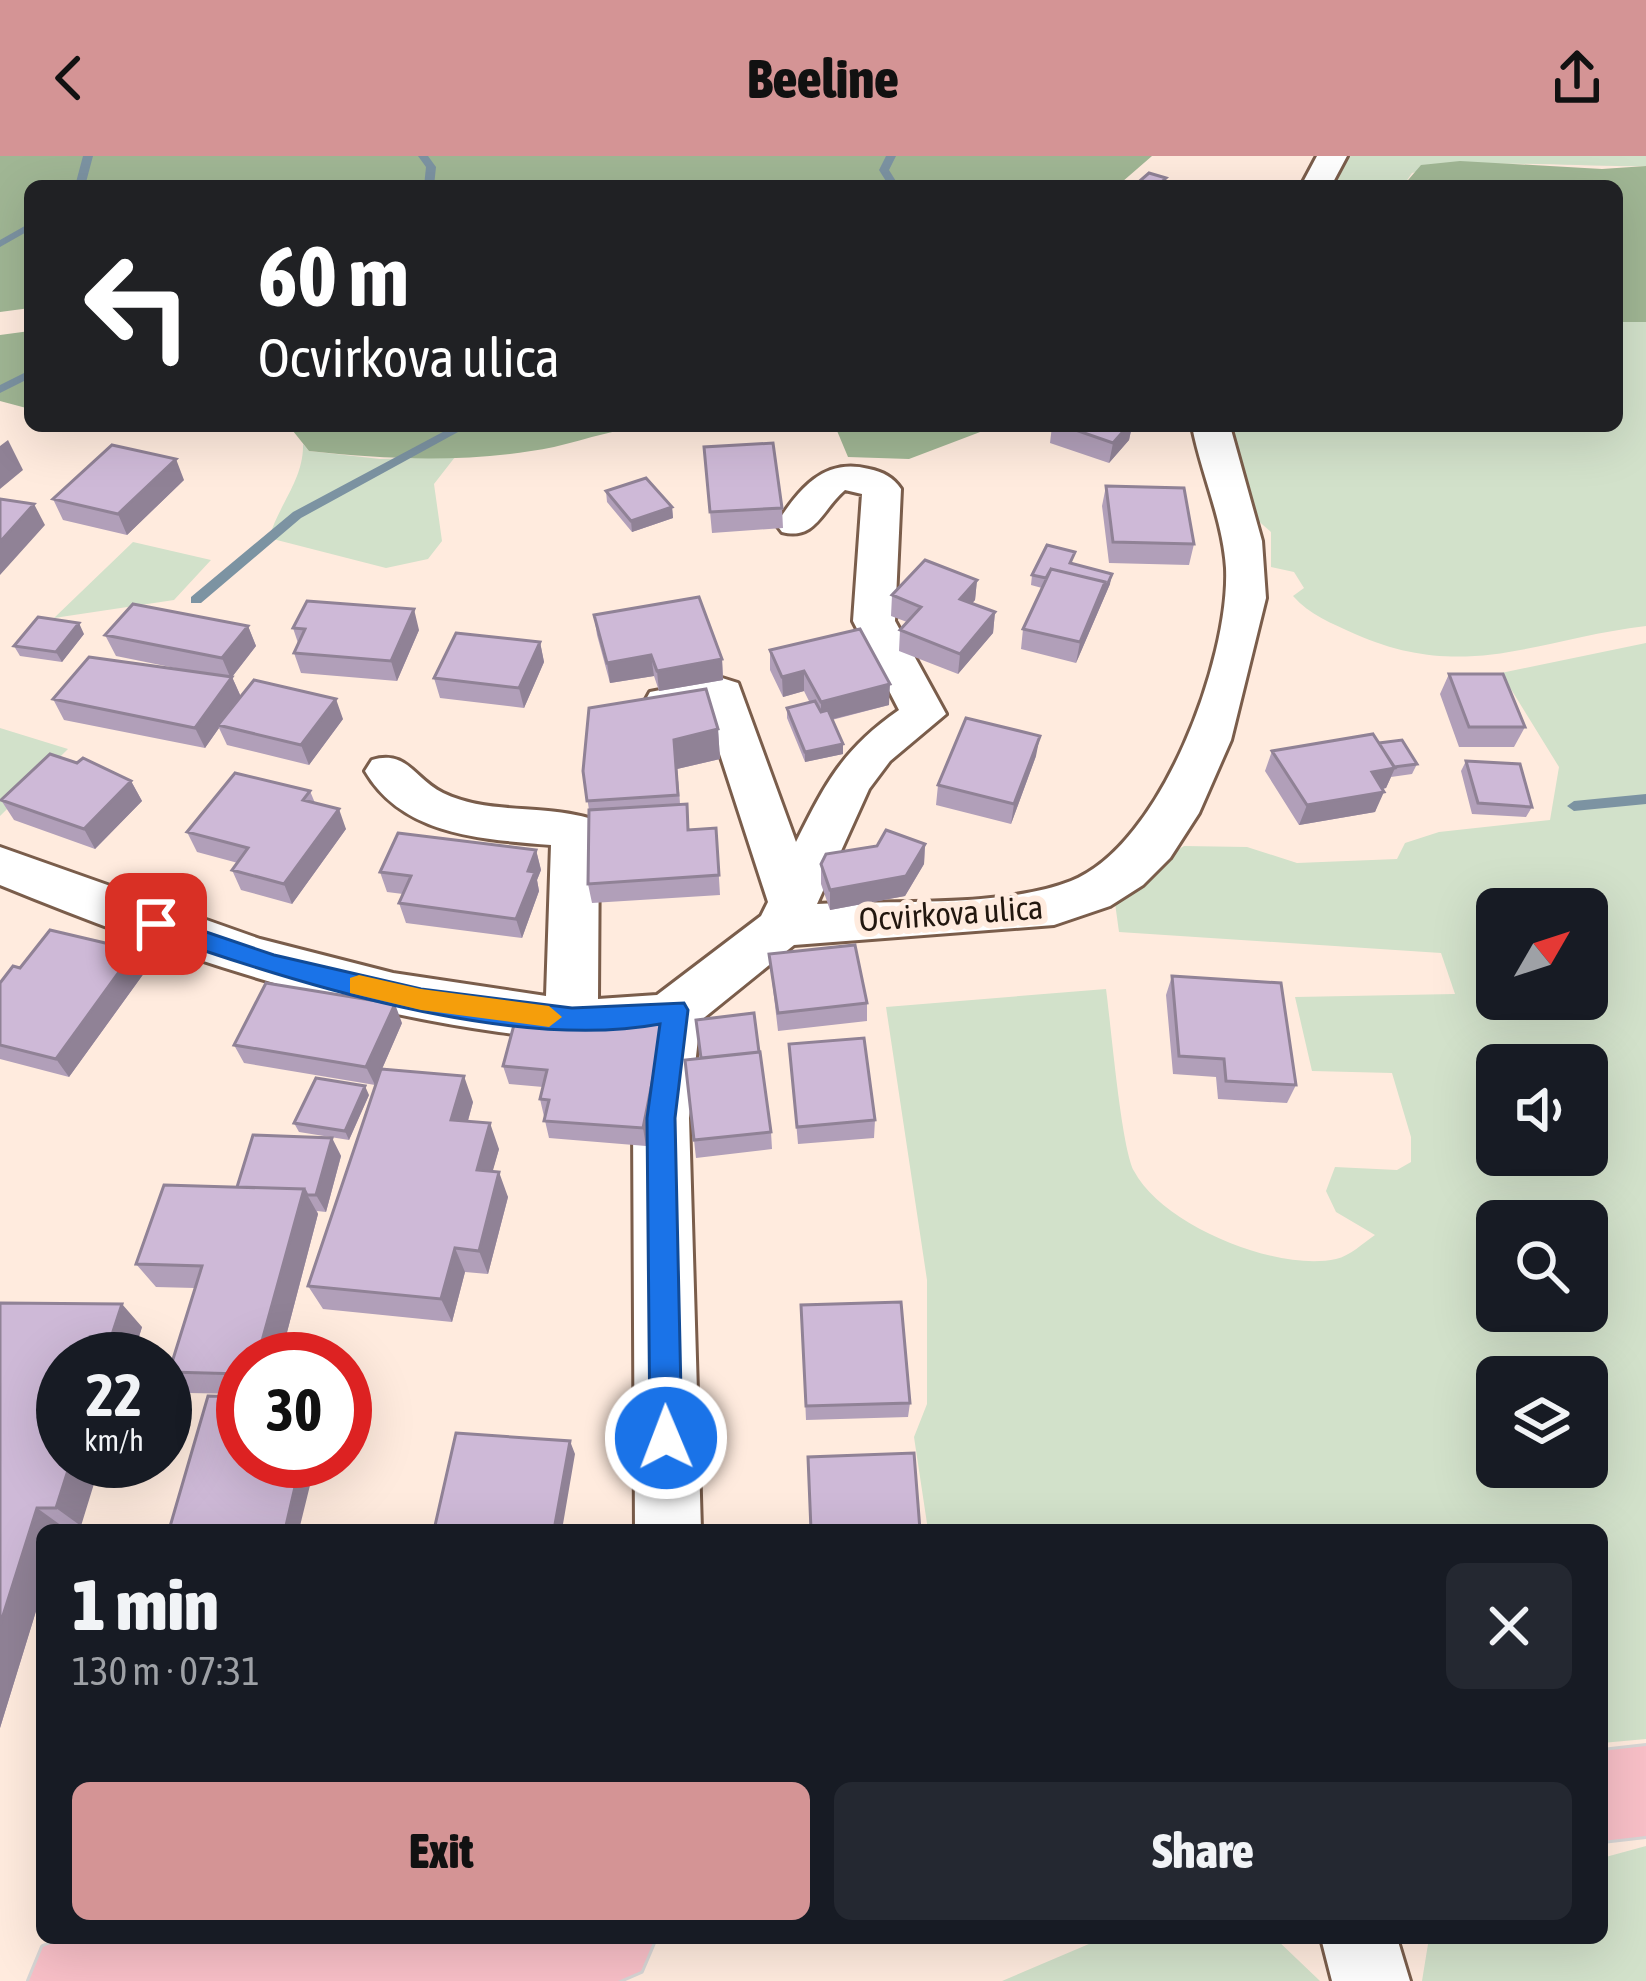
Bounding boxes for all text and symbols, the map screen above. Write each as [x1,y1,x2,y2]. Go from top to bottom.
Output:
icon: back [36,45,102,111]
icon: share [1544,45,1610,111]
text: Beeline [747,48,899,109]
icon: left [60,228,216,384]
text: 60 m [258,228,409,324]
text: Ocvirkova ulica [258,327,560,388]
pin [105,873,207,975]
street label: Ocvirkova ulica [858,888,1044,938]
north arrow [1476,888,1608,1020]
map controls [1476,888,1608,1488]
icon: arrive [123,891,189,957]
button: sound [1476,1044,1608,1176]
button: search [1476,1200,1608,1332]
speed limit sign: 30 [216,1332,372,1488]
button: layers [1476,1356,1608,1488]
text: 22 [86,1360,142,1429]
position arrow [603,1375,729,1501]
text: km/h [84,1423,144,1457]
text: 1 min [72,1563,219,1645]
button: close [1446,1563,1572,1689]
text: 130 m · 07:31 [72,1649,260,1693]
button: Exit [72,1782,810,1920]
button: Share [834,1782,1572,1920]

